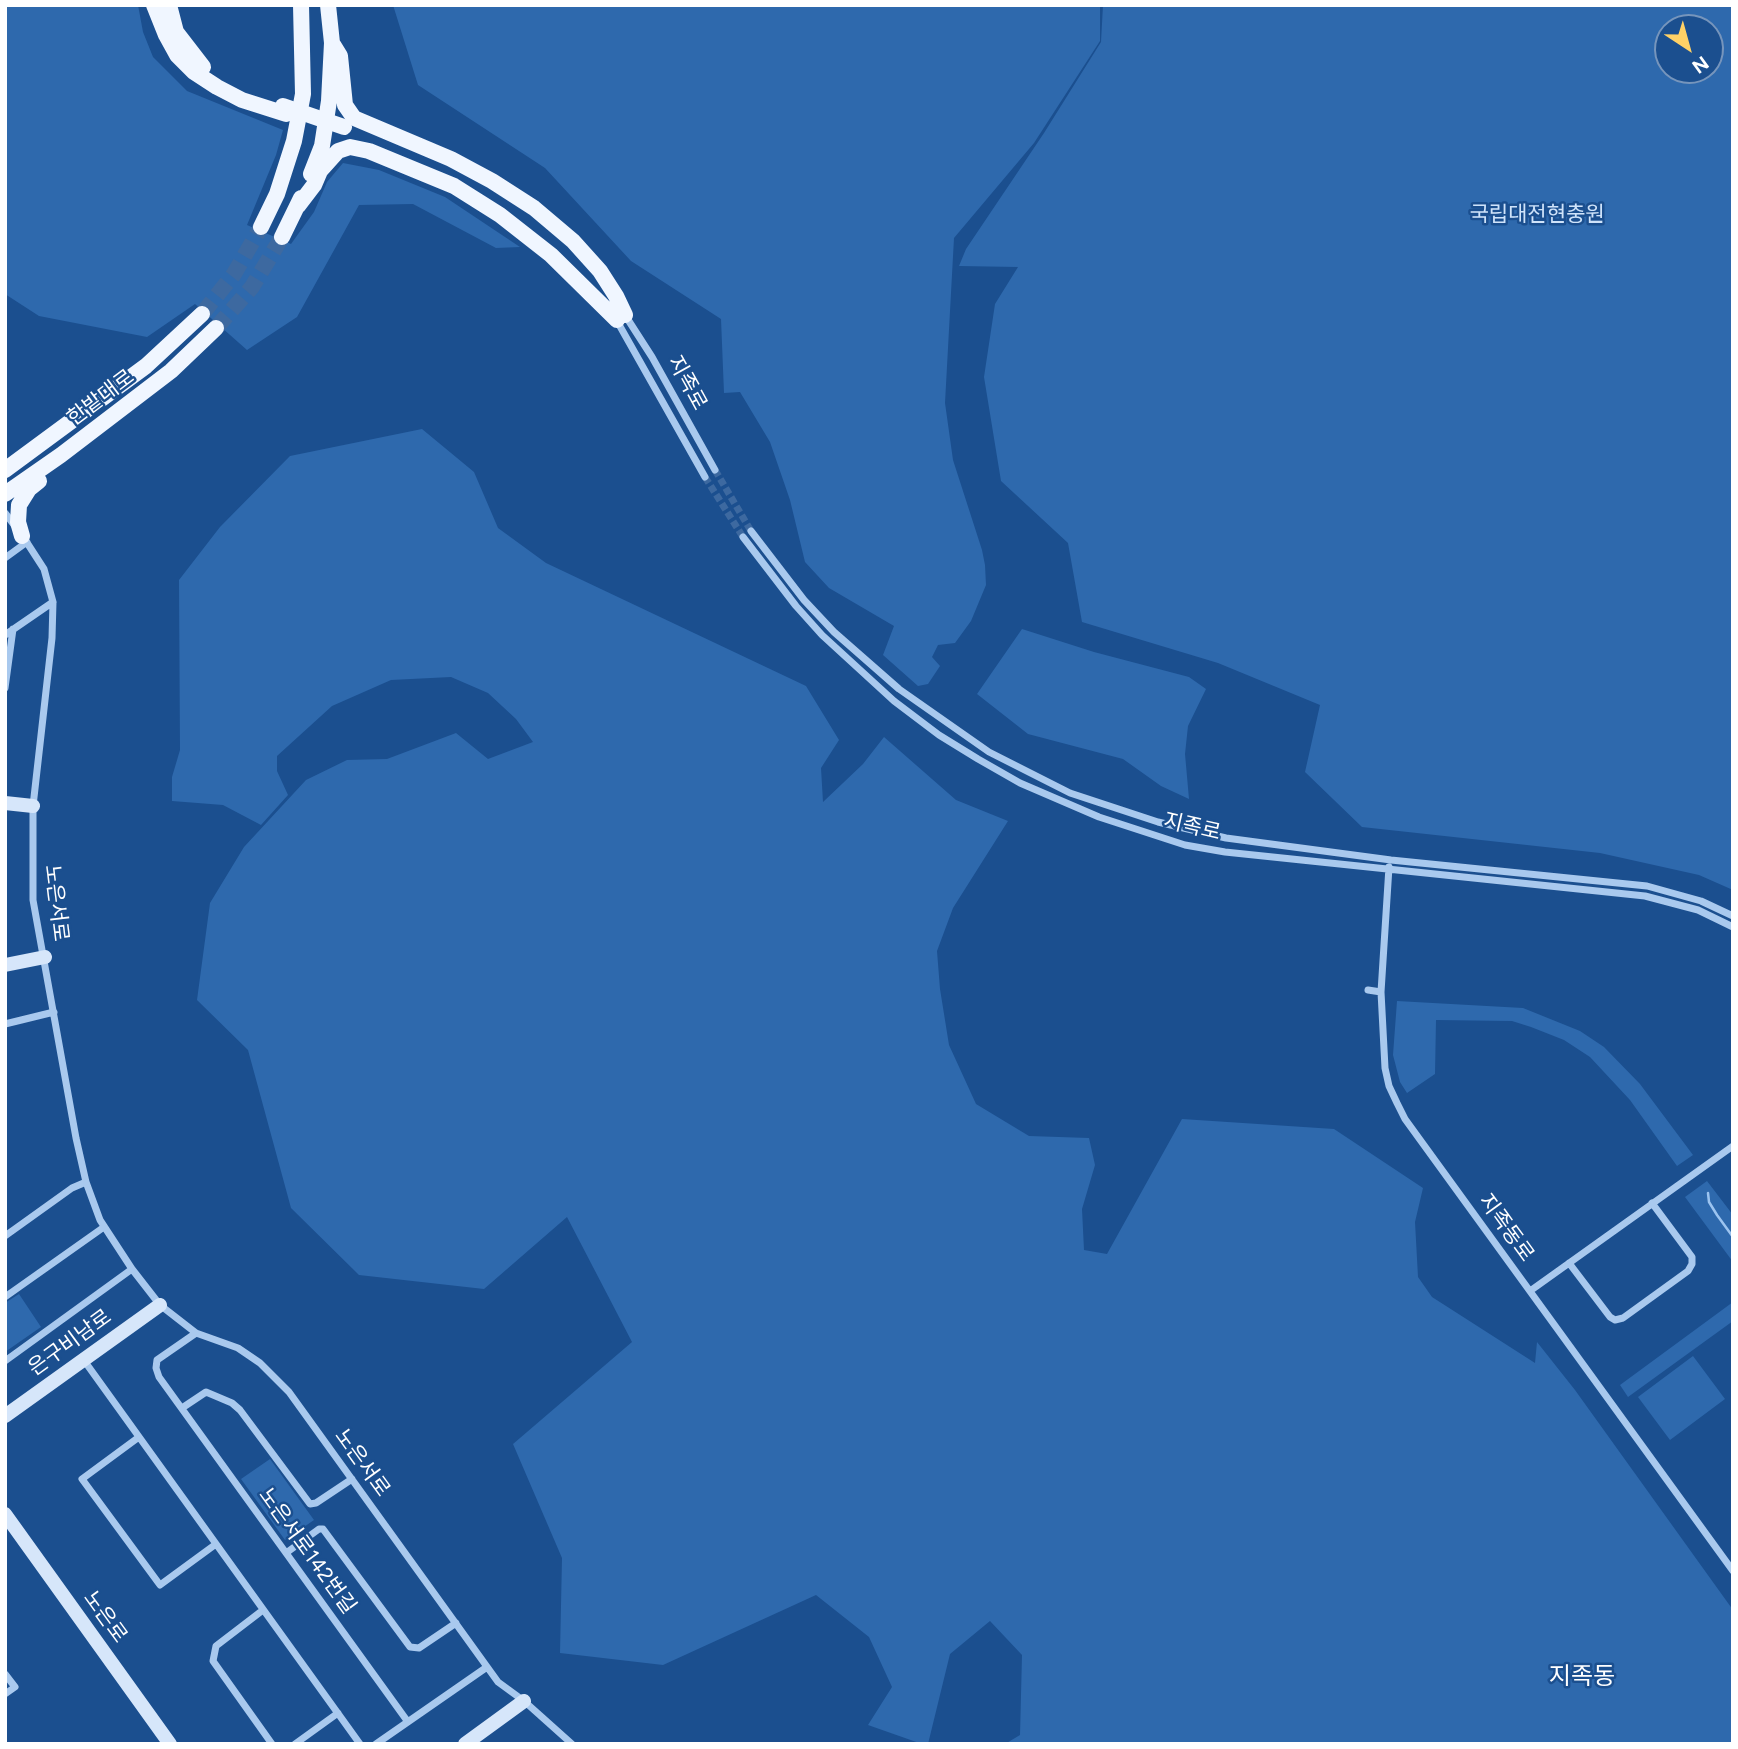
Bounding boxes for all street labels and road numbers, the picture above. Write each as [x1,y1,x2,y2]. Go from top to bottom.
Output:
street label: 지족로 [662,352,712,414]
street label: 한밭대로 [63,365,139,431]
street label: 지족로 [1161,808,1223,846]
street label: 노은서로 [39,863,73,943]
street label: 지족동로 [1473,1189,1539,1267]
street label: 은구비남로 [24,1304,116,1382]
street label: 노은서로 [329,1424,395,1502]
street label: 노은서로142번길 [253,1483,361,1619]
street label: 노은로 [78,1586,132,1648]

